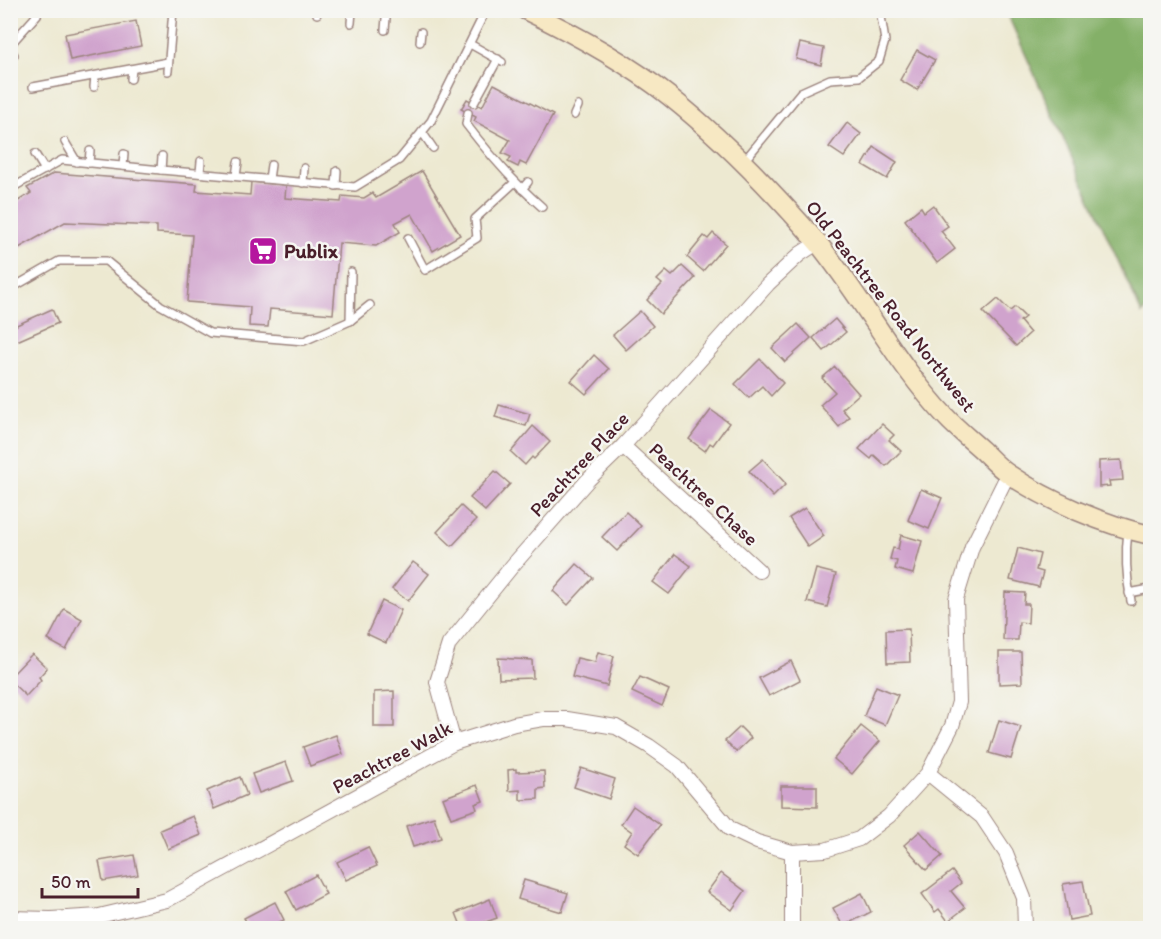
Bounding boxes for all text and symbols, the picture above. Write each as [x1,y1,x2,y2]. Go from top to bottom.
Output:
street label: Old Peachtree Road Northwest [801,195,981,417]
supermarket icon: Publix [247,235,279,267]
place label: Publix [284,239,339,263]
street label: Peachtree Place [524,406,634,522]
street label: Peachtree Chase [644,437,764,551]
street label: Peachtree Walk [328,715,456,799]
scale bar [42,861,138,899]
text: 50 m [51,871,91,893]

